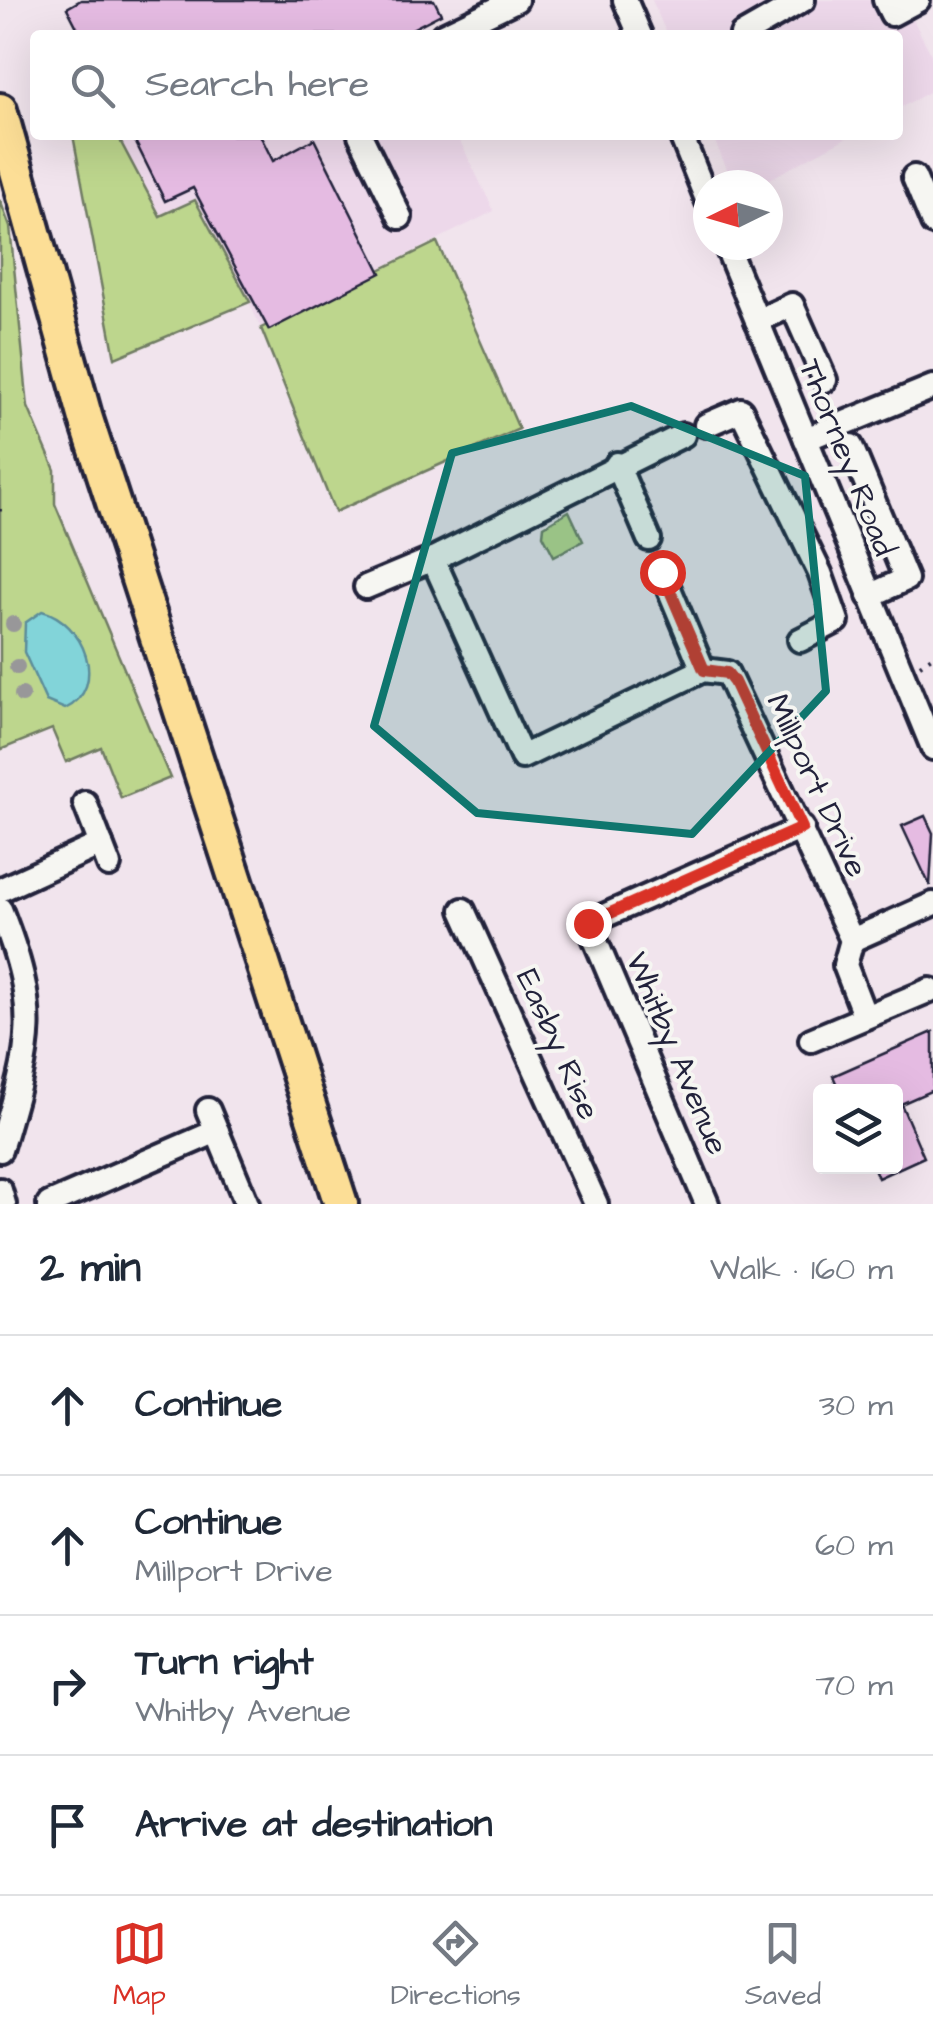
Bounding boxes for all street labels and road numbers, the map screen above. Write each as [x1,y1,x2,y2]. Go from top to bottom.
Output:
street label: Thorney Road [787,352,907,563]
street label: Millport Drive [754,687,879,885]
street label: Whitby Avenue [614,945,740,1162]
street label: Easby Rise [504,962,611,1127]

